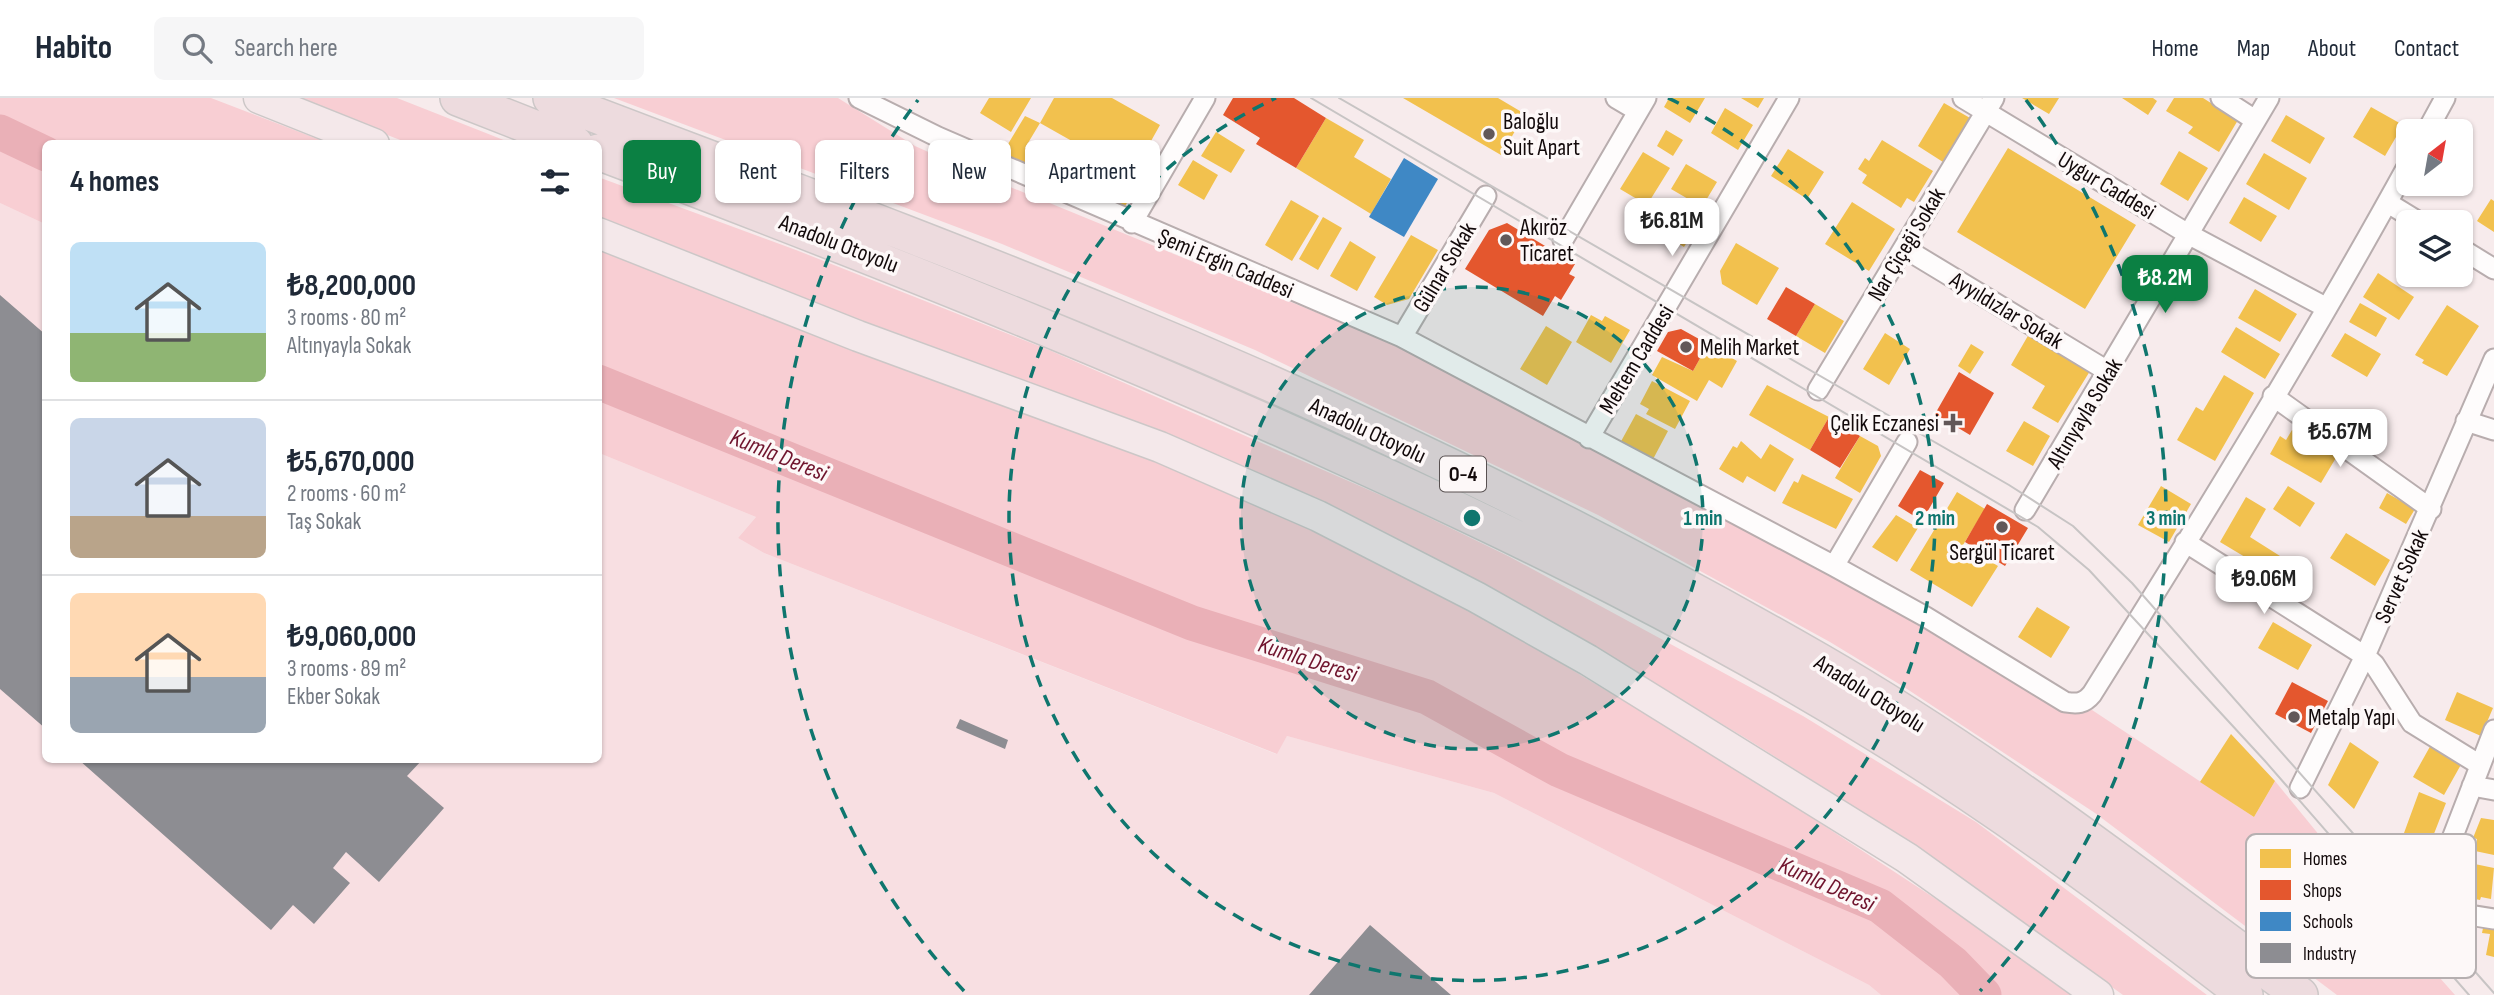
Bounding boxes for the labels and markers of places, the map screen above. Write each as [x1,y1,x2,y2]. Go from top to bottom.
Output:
place label: Baloğlu Suit Apart [1503,108,1580,162]
marker: Baloğlu Suit Apart [1481,126,1497,142]
pin: ₺6.81M [1615,198,1729,258]
place label: Akıröz Ticaret [1519,214,1574,268]
marker: Akıröz Ticaret [1498,232,1514,248]
pin: ₺8.2M [2116,256,2214,315]
place label: Melih Market [1700,334,1799,362]
marker: Melih Market [1678,339,1694,355]
place label: Çelik Eczanesi [1830,410,1939,438]
pin: ₺5.67M [2283,410,2397,469]
marker: Çelik Eczanesi [1945,415,1961,431]
centre of rings [1460,506,1484,530]
marker: Sergül Ticaret [1994,519,2010,535]
place label: Sergül Ticaret [1949,539,2055,567]
pin: ₺9.06M [2207,556,2321,616]
place label: Metalp Yapı [2308,704,2395,732]
marker: Metalp Yapı [2286,709,2302,725]

